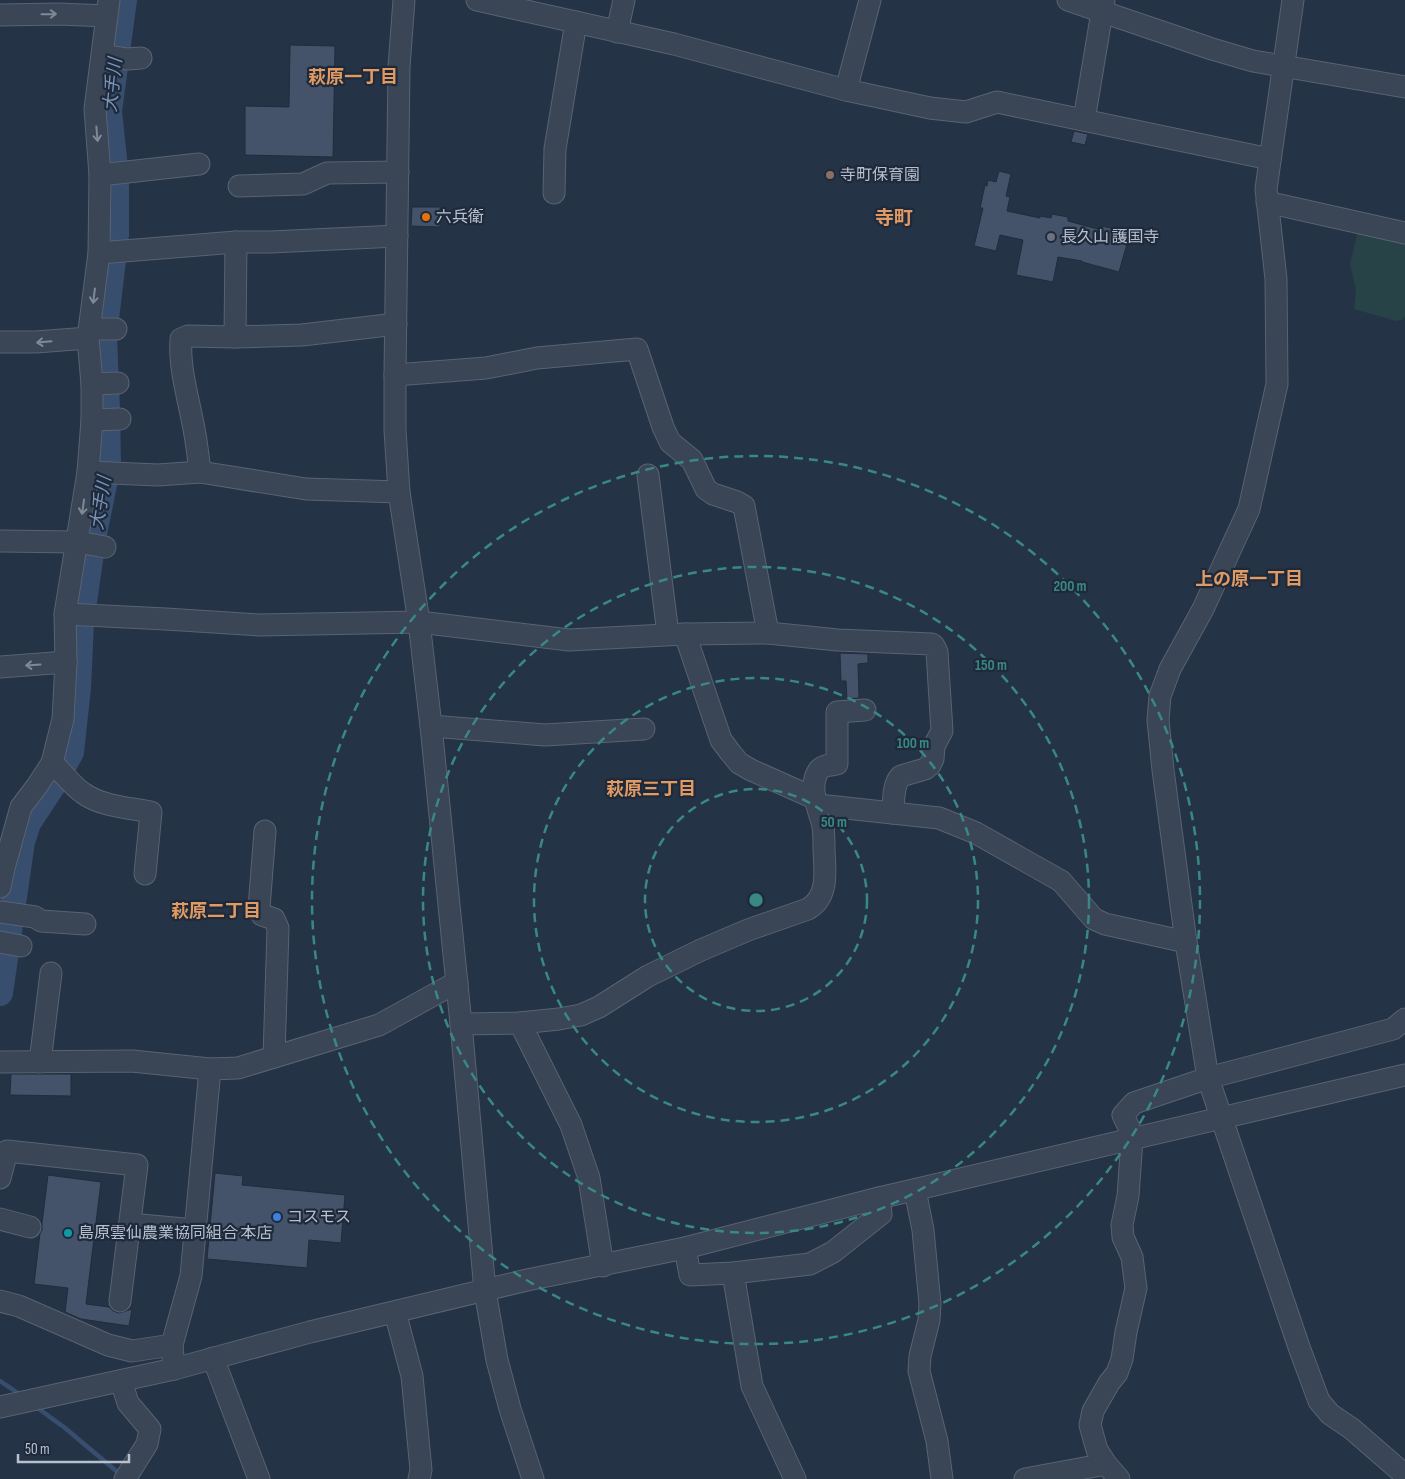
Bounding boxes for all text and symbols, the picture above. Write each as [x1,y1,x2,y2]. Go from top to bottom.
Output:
one-way arrow [40,9,56,19]
water label: 大手川 [100,55,126,113]
district label: 萩原一丁目 [308,67,398,88]
one-way arrow [92,126,101,142]
place label: 寺町保育園 [840,166,920,185]
marker: 寺町保育園 [824,169,836,181]
district label: 寺町 [875,207,913,230]
place label: 六兵衛 [436,208,484,227]
marker: 六兵衛 [420,211,432,223]
place label: 長久山 護国寺 [1061,228,1160,247]
marker: 長久山 護国寺 [1045,231,1057,243]
one-way arrow [89,287,99,303]
one-way arrow [37,337,53,346]
water label: 大手川 [86,473,116,531]
one-way arrow [77,499,87,515]
district label: 上の原一丁目 [1195,569,1303,590]
text: 200 m [1053,577,1087,596]
text: 150 m [975,656,1007,675]
one-way arrow [25,660,41,669]
text: 100 m [897,734,929,753]
district label: 萩原三丁目 [606,779,696,800]
text: 50 m [821,813,847,832]
centre of rings [747,891,765,909]
district label: 萩原二丁目 [171,901,261,922]
place label: コスモス [287,1208,351,1227]
marker: コスモス [271,1211,283,1223]
place label: 島原雲仙農業協同組合 本店 [78,1224,273,1243]
marker: 島原雲仙農業協同組合 本店 [62,1227,74,1239]
scale bar [18,1432,129,1464]
text: 50 m [25,1440,50,1459]

